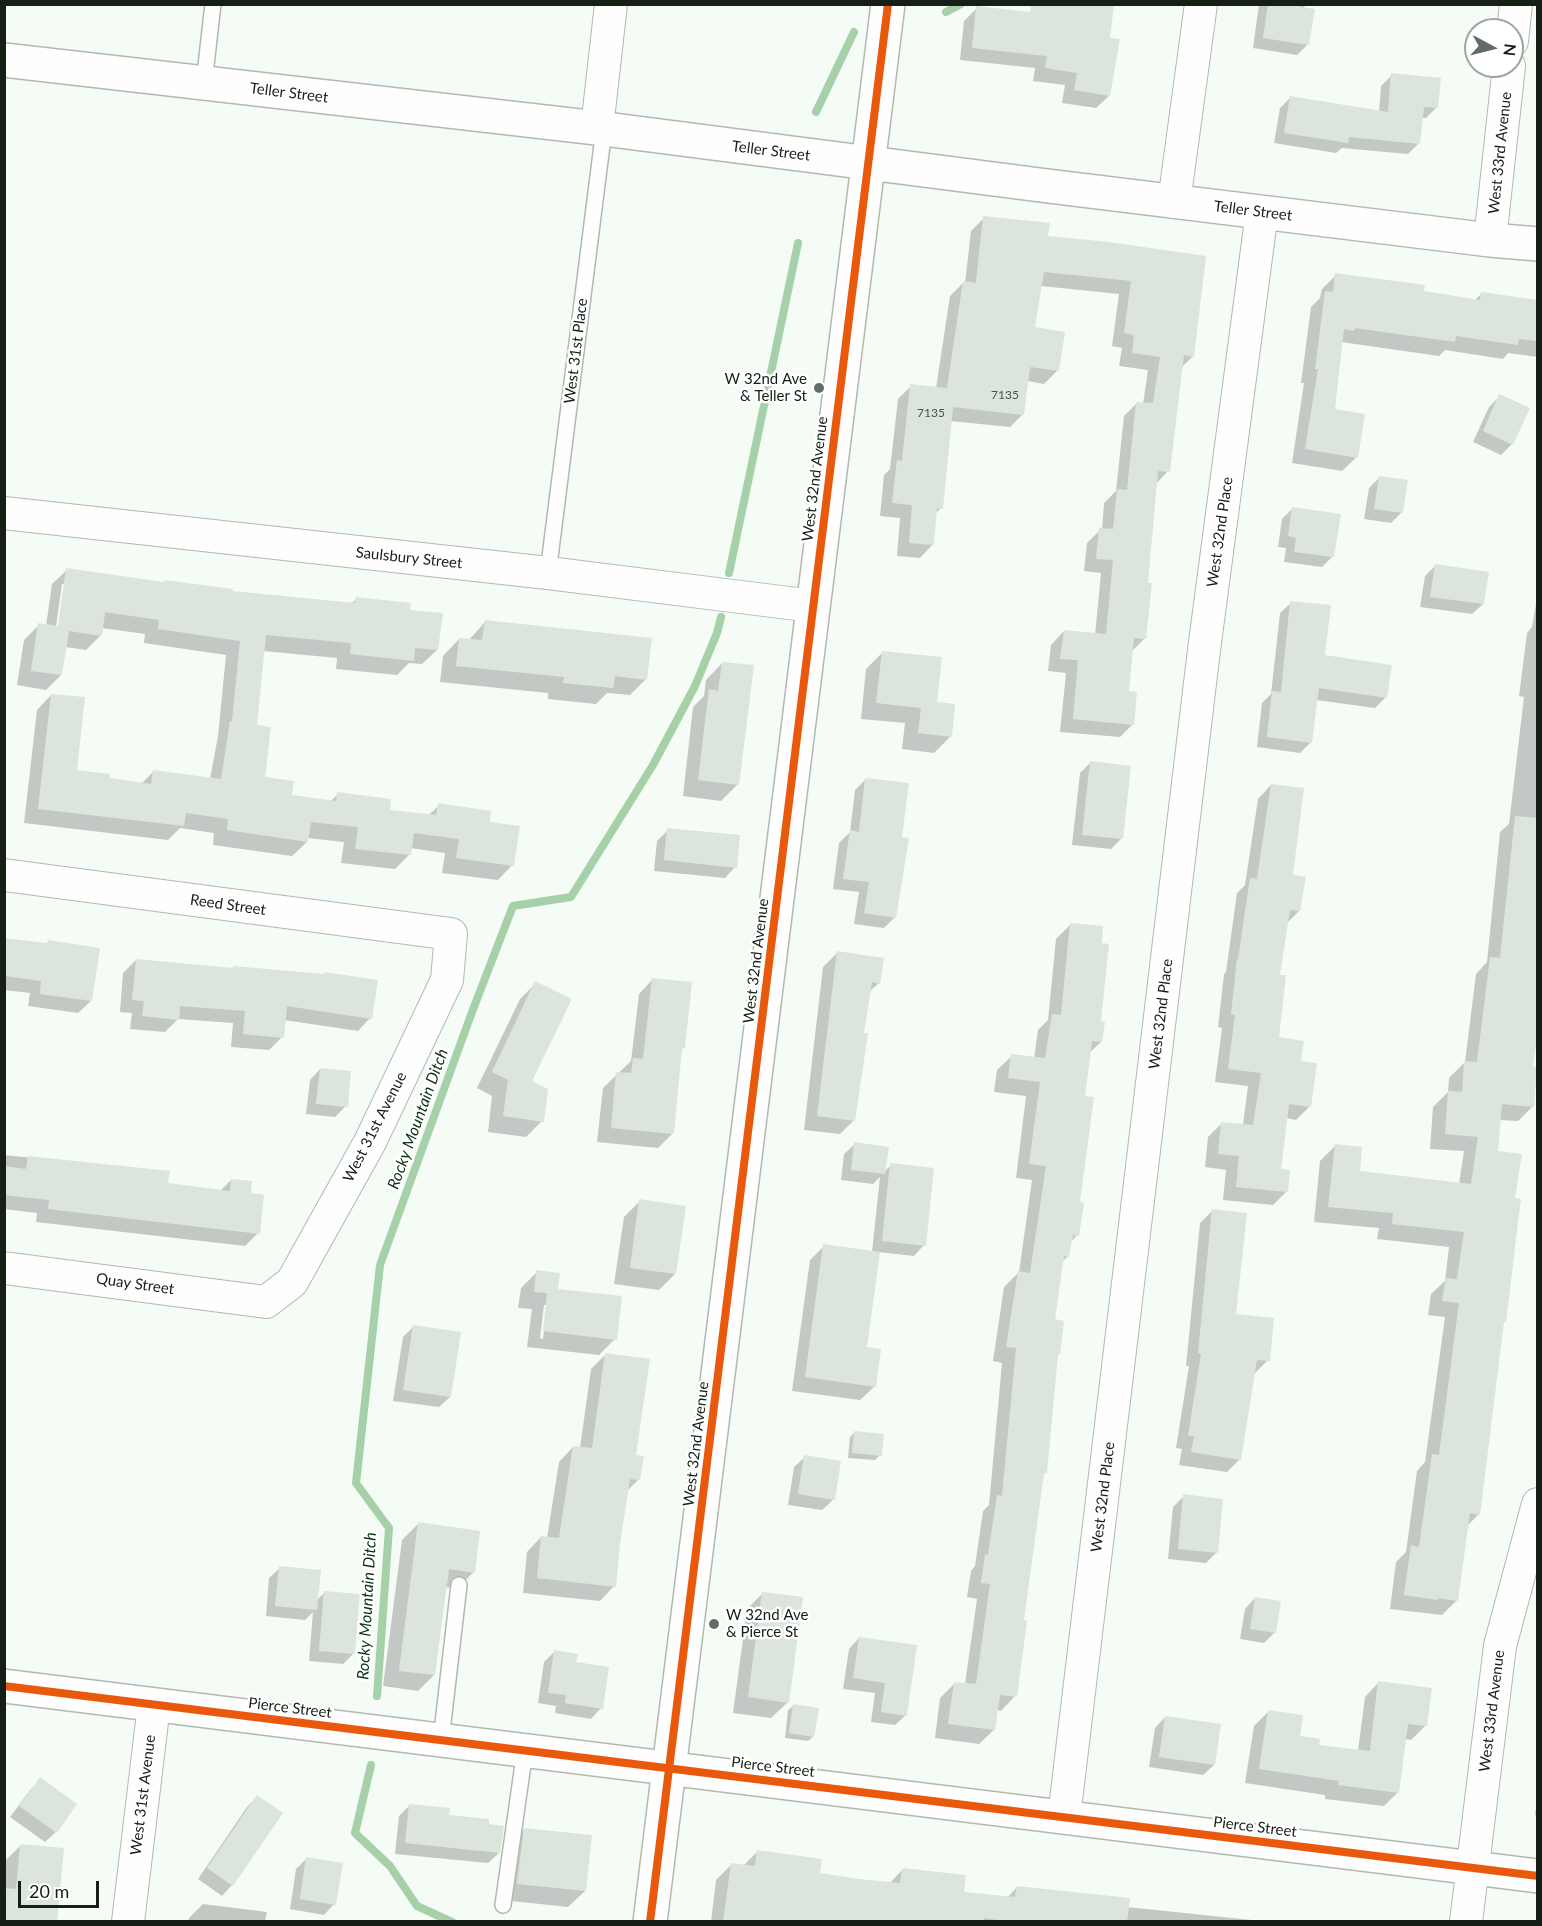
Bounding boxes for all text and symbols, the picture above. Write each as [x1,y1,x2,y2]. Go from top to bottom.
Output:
north arrow [1464,18,1524,78]
text: N [1500,43,1521,57]
street label: Teller Street [249,79,329,107]
street label: West 33rd Avenue [1485,91,1515,215]
street label: Teller Street [731,137,811,165]
street label: Teller Street [1213,197,1293,225]
street label: West 31st Place [561,297,591,405]
place label: W 32nd Ave & Teller St [725,370,807,405]
marker: W 32nd Ave & Teller St [812,381,826,395]
house number: 7135 [991,388,1019,402]
house number: 7135 [917,406,945,420]
street label: West 32nd Avenue [798,415,832,543]
street label: West 32nd Place [1203,476,1237,588]
street label: Saulsbury Street [355,543,463,573]
street label: Reed Street [189,891,267,919]
street label: West 32nd Avenue [739,897,773,1025]
street label: West 32nd Place [1145,958,1177,1070]
water label: Rocky Mountain Ditch [384,1046,452,1192]
street label: West 31st Avenue [339,1069,411,1185]
street label: Quay Street [95,1270,175,1298]
street label: West 32nd Avenue [679,1380,713,1508]
street label: West 32nd Place [1087,1441,1119,1553]
water label: Rocky Mountain Ditch [354,1532,380,1680]
place label: W 32nd Ave & Pierce St [726,1606,808,1641]
marker: W 32nd Ave & Pierce St [707,1617,721,1631]
street label: West 33rd Avenue [1476,1649,1508,1773]
street label: Pierce Street [247,1694,333,1722]
street label: West 31st Avenue [127,1734,159,1856]
street label: Pierce Street [730,1753,816,1781]
street label: Pierce Street [1212,1813,1298,1841]
scale bar [21,1869,102,1907]
text: 20 m [29,1880,69,1902]

